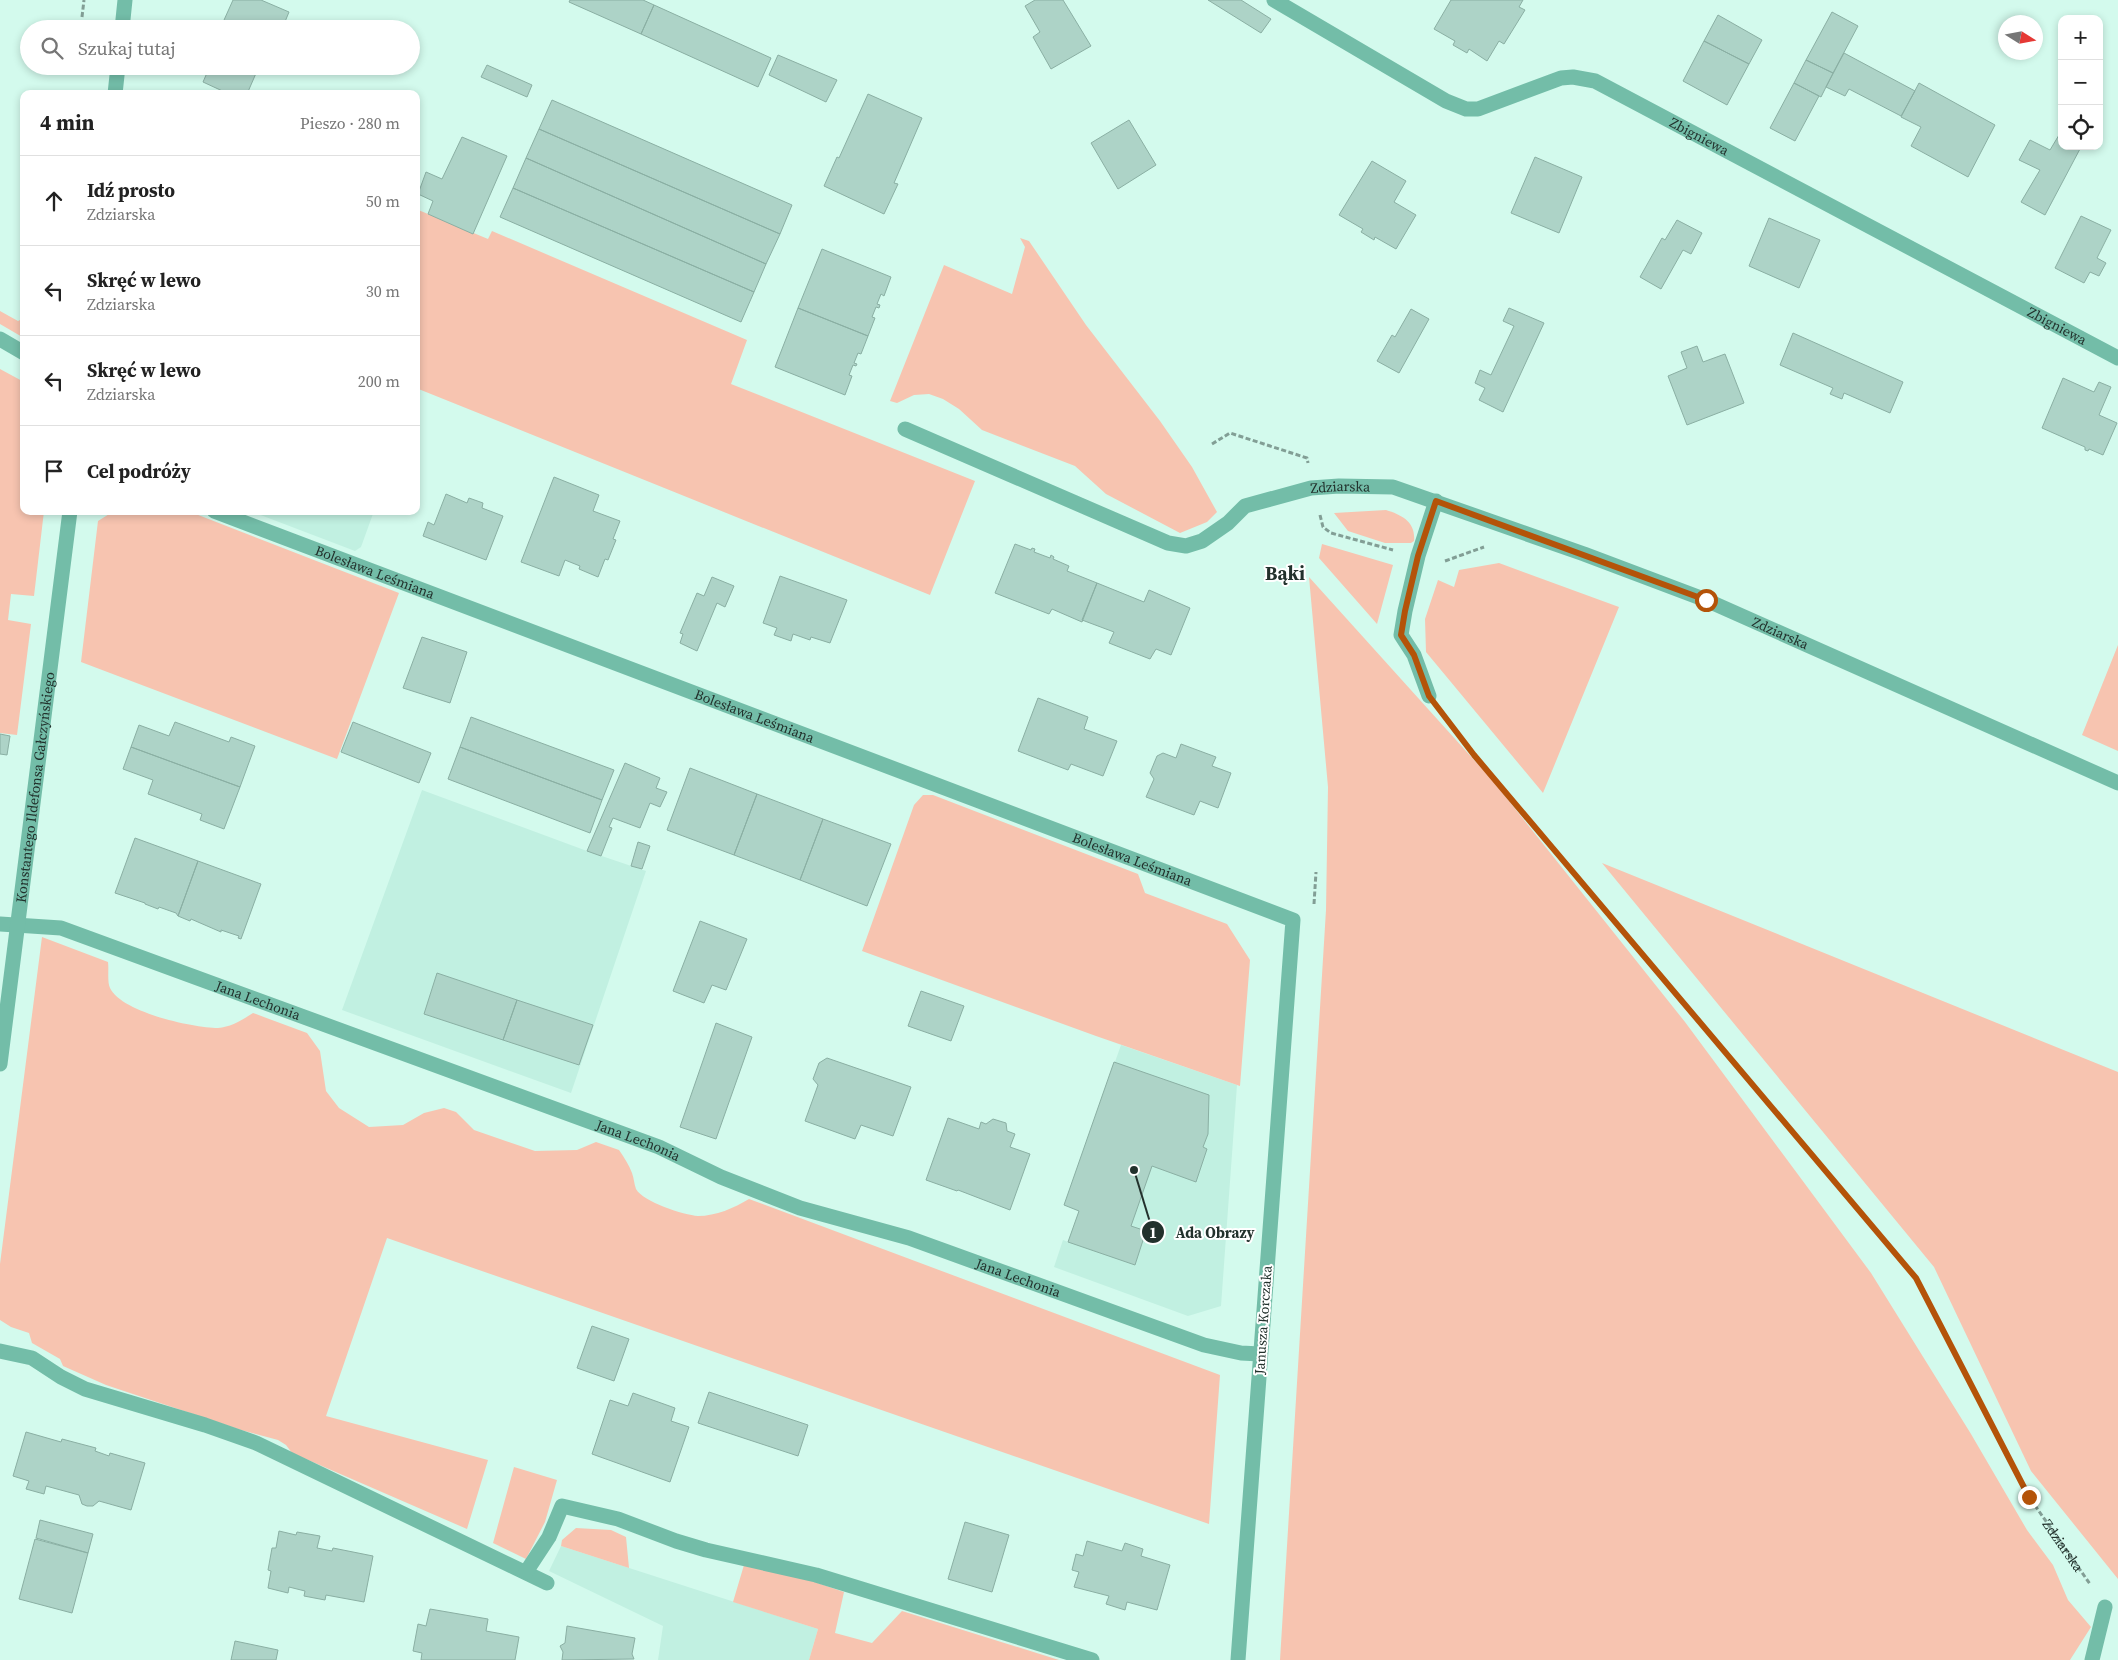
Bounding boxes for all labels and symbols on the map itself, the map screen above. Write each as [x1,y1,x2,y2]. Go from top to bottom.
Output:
north arrow [1998,15,2043,60]
street label: Zbigniewa [1666,112,1733,161]
street label: Zbigniewa [2024,302,2091,350]
street label: Zdziarska [1310,476,1371,498]
street label: Bolesława Leśmiana [312,540,438,604]
district label: Bąki [1265,560,1305,586]
route start [1695,589,1718,612]
street label: Zdziarska [1749,612,1813,655]
street label: Konstantego Ildefonsa Gałczyńskiego [11,670,60,904]
street label: Bolesława Leśmiana [692,684,818,748]
street label: Bolesława Leśmiana [1070,827,1196,891]
street label: Jana Lechonia [212,975,304,1025]
street label: Jana Lechonia [592,1114,684,1166]
callout: Ada Obrazy [1140,1217,1264,1247]
text: 1 [1149,1222,1157,1243]
text: Ada Obrazy [1176,1222,1254,1243]
street label: Jana Lechonia [972,1253,1064,1302]
street label: Janusza Korczaka [1249,1264,1277,1376]
route end [2018,1486,2041,1509]
street label: Zdziarska [2038,1515,2089,1576]

